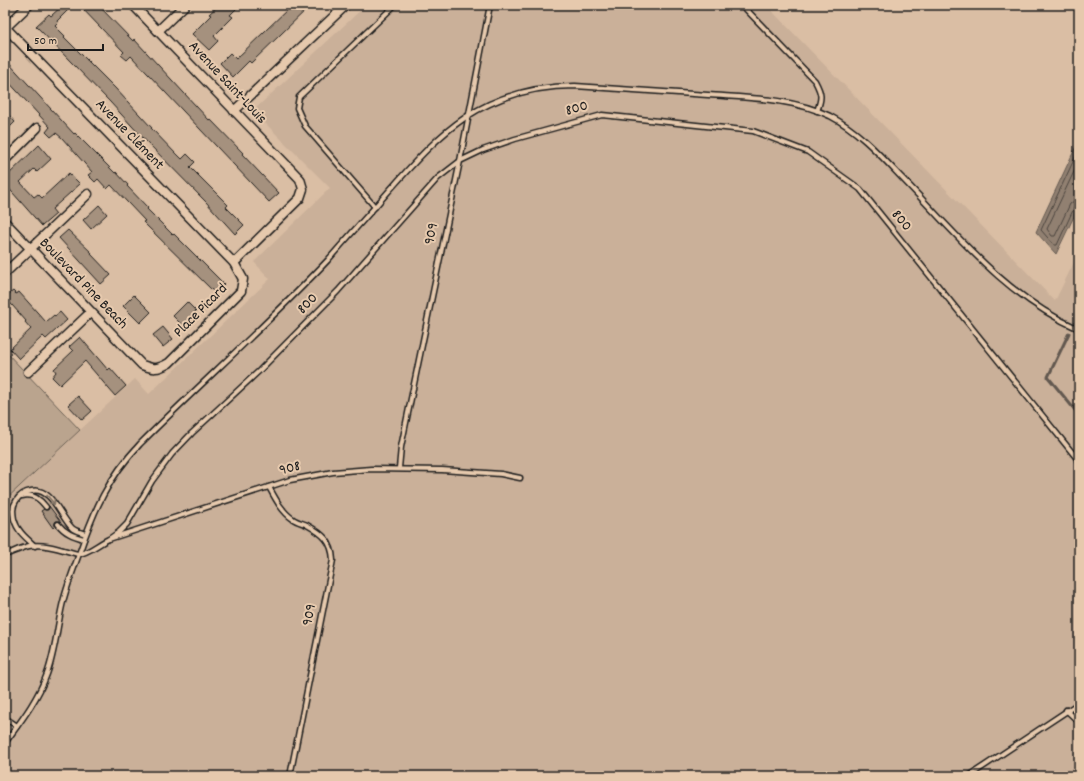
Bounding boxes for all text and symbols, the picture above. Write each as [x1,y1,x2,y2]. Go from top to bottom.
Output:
scale bar [28,26,103,52]
text: 50 m [34,33,57,50]
street label: Avenue Saint-Louis [183,36,271,130]
street label: Avenue Clément [89,95,169,176]
street label: 800 [563,95,591,123]
street label: 800 [885,205,917,237]
street label: 909 [419,221,445,247]
street label: Boulevard Pine Beach [33,233,133,335]
street label: Place Picard [169,279,233,343]
street label: 800 [292,288,324,320]
street label: 908 [277,456,303,482]
one-way arrow [47,495,55,506]
street label: 909 [297,602,323,628]

